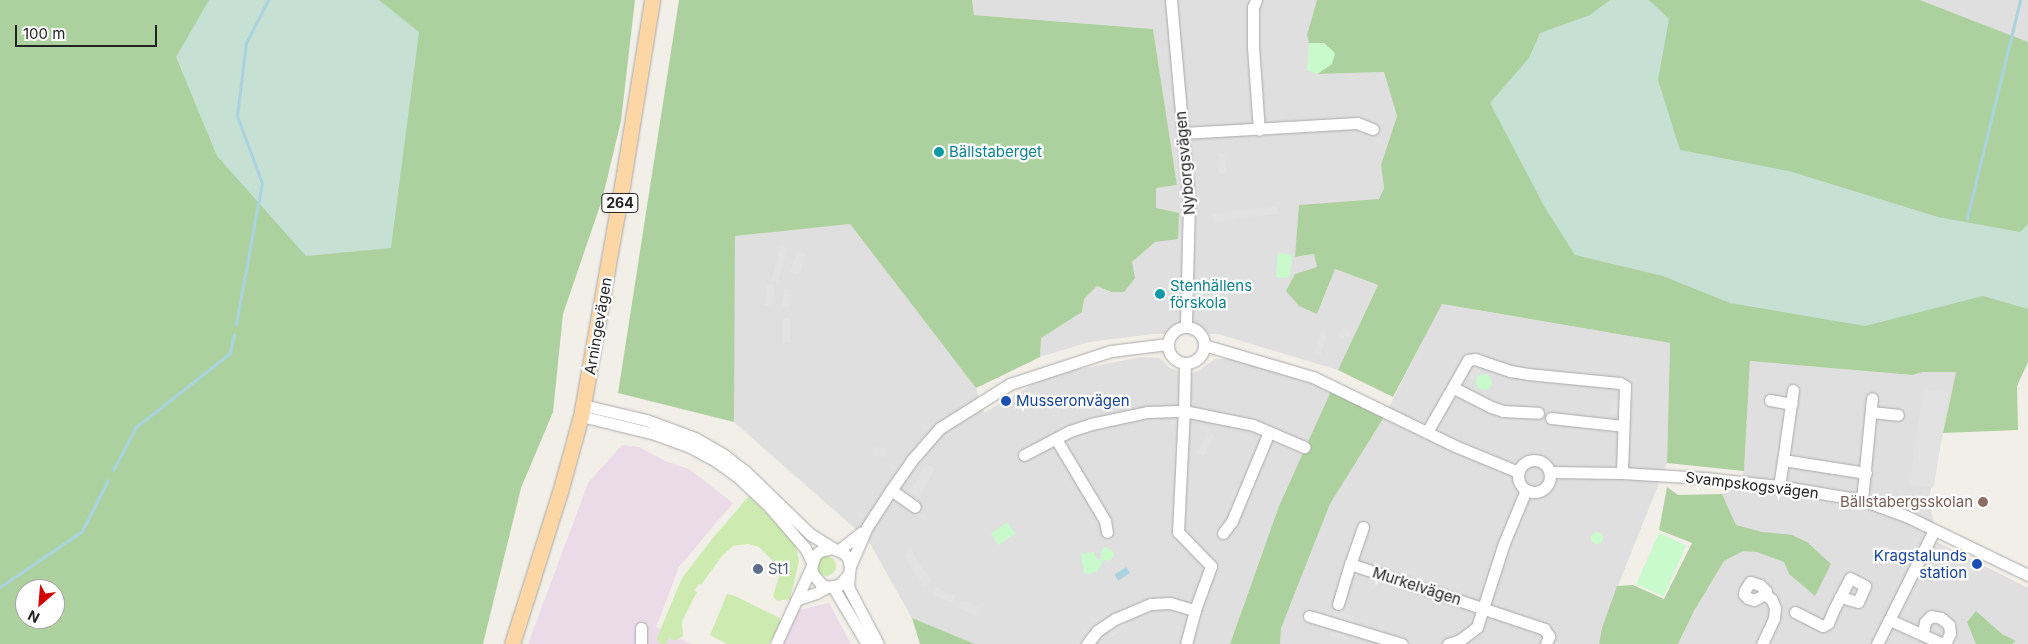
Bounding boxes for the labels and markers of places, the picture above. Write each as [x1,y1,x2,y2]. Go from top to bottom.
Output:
place label: Bällstaberget [949,143,1042,161]
marker: Bällstaberget [933,146,945,158]
place label: Stenhällens förskola [1170,276,1252,311]
marker: Stenhällens förskola [1154,288,1166,300]
place label: Musseronvägen [1016,392,1130,410]
marker: Musseronvägen [1000,395,1012,407]
place label: Bällstabergsskolan [1840,493,1973,511]
marker: Bällstabergsskolan [1977,496,1989,508]
place label: Kragstalunds station [1874,546,1967,581]
marker: Kragstalunds station [1971,558,1983,570]
place label: St1 [768,560,789,578]
marker: St1 [752,563,764,575]

